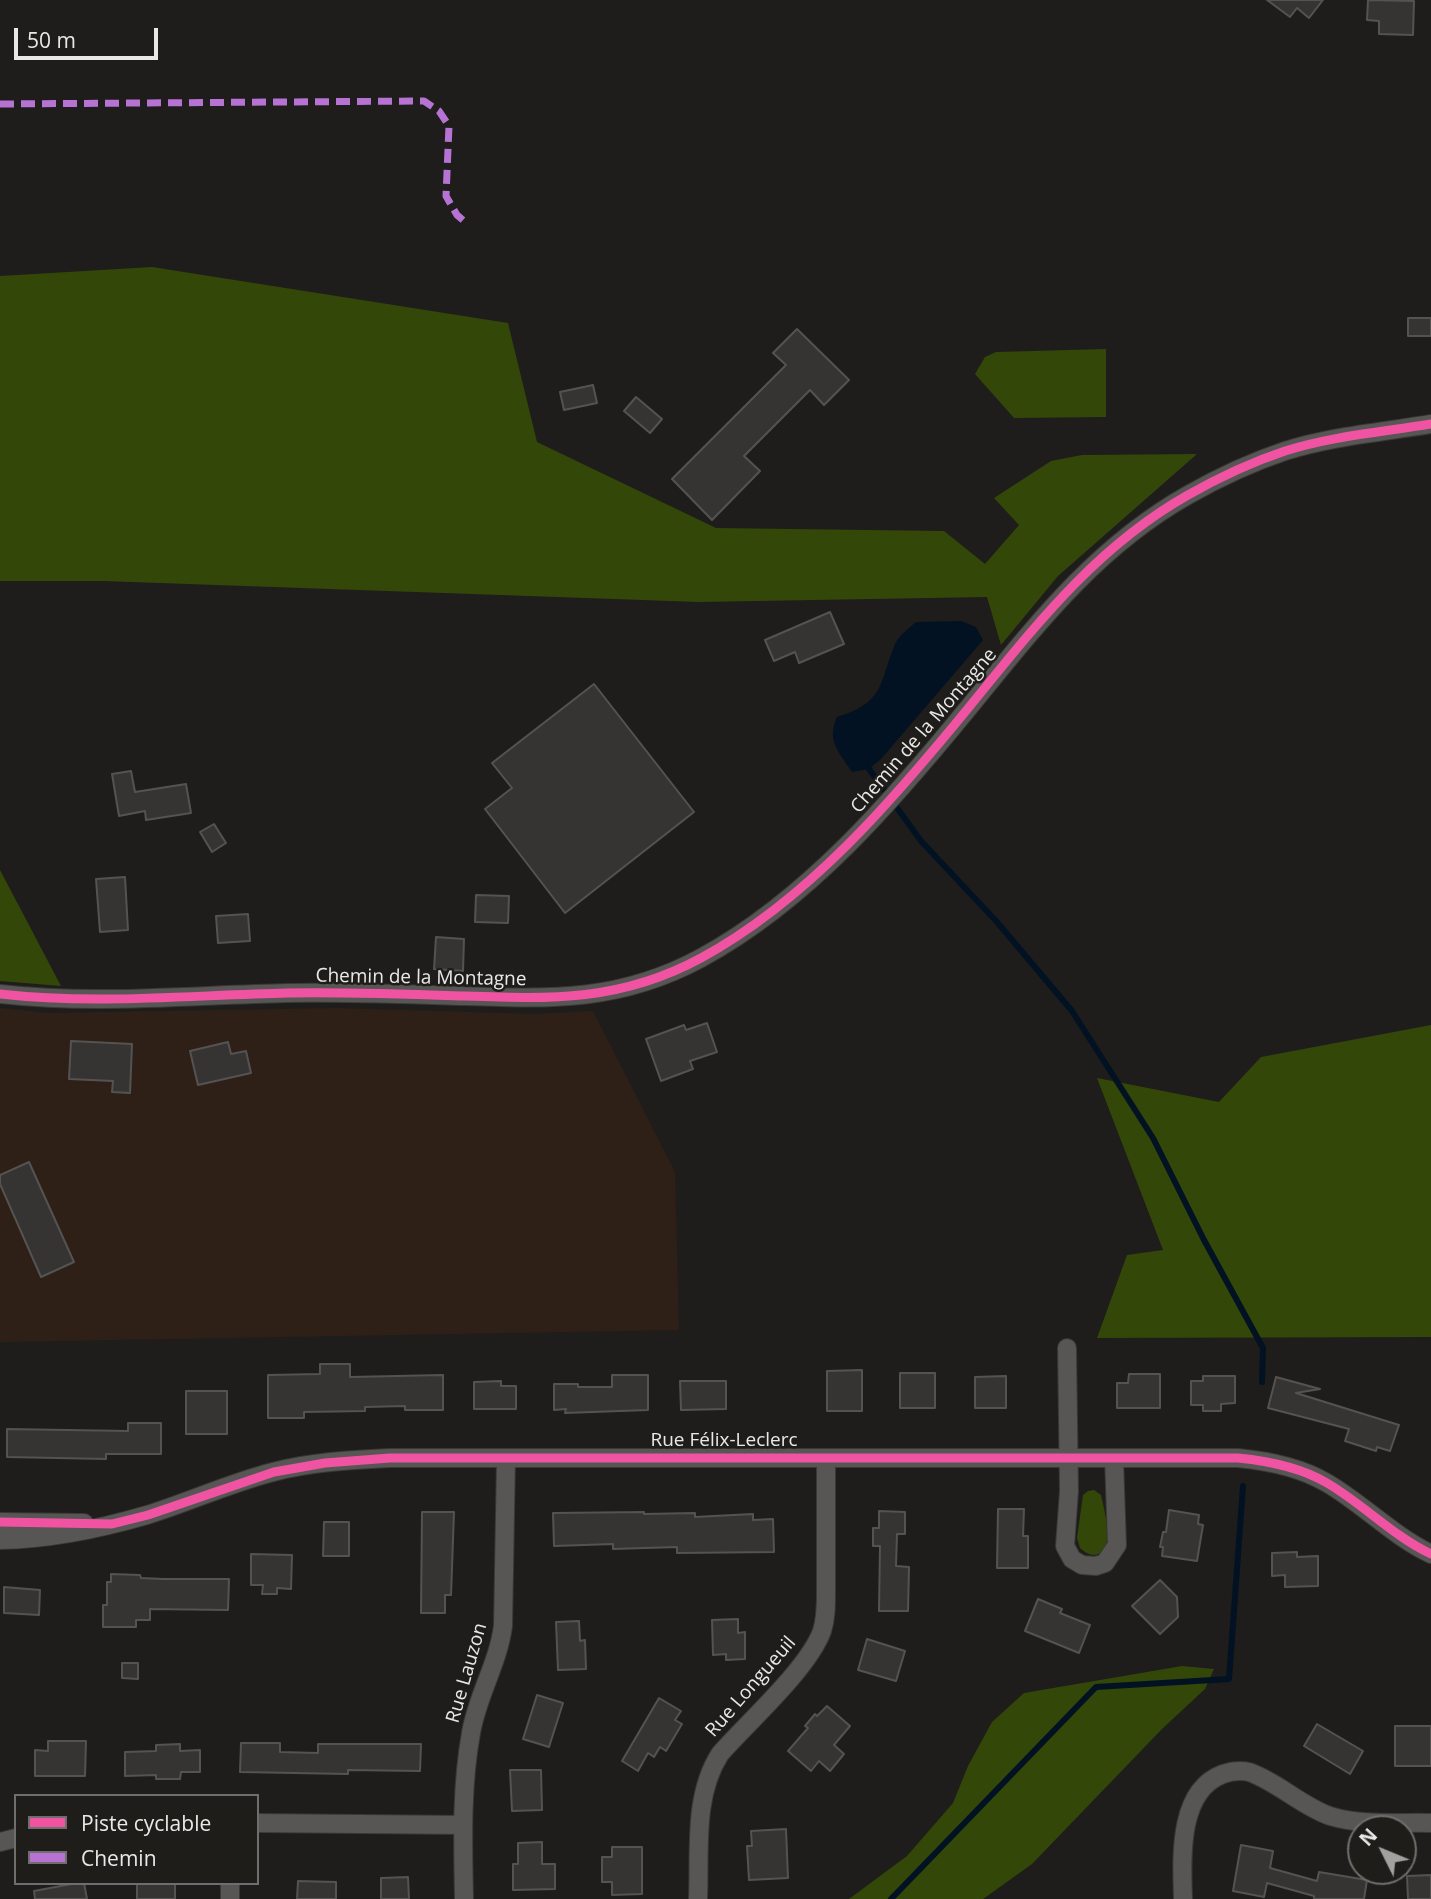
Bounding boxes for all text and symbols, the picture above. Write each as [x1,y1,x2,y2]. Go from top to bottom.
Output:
scale bar [18,14,161,58]
text: 50 m [27,26,76,54]
street label: Chemin de la Montagne [846,644,1002,818]
street label: Chemin de la Montagne [315,965,527,991]
street label: Rue Félix-Leclerc [650,1430,798,1452]
street label: Rue Lauzon [442,1620,492,1726]
street label: Rue Longueuil [701,1632,801,1742]
legend [14,1794,259,1885]
text: Piste cyclable [81,1809,211,1837]
north arrow [1347,1815,1417,1885]
text: N [1353,1823,1383,1852]
text: Chemin [81,1844,157,1872]

